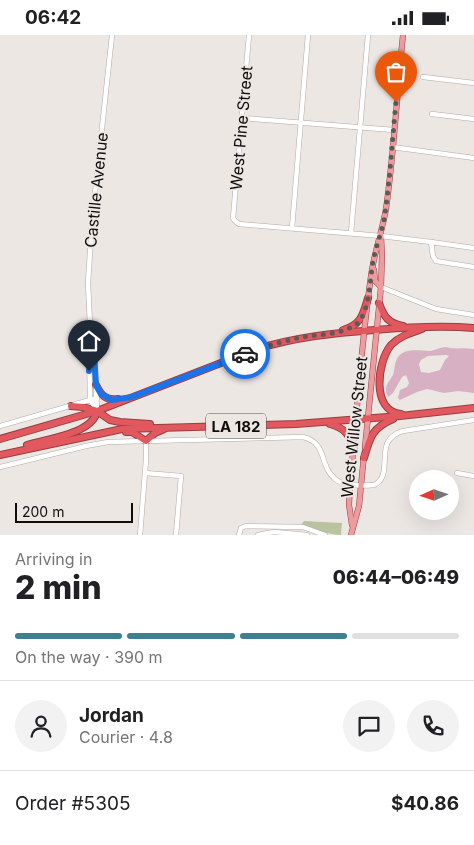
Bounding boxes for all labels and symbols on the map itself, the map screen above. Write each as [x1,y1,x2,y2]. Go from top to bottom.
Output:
pin [375,51,417,102]
street label: West Pine Street [226,65,256,191]
street label: Castille Avenue [80,131,112,249]
pin [68,320,110,371]
courier [220,329,270,379]
street label: West Willow Street [337,355,371,499]
road number: LA 182 [206,413,266,439]
north arrow [409,470,459,520]
scale bar [15,500,132,523]

